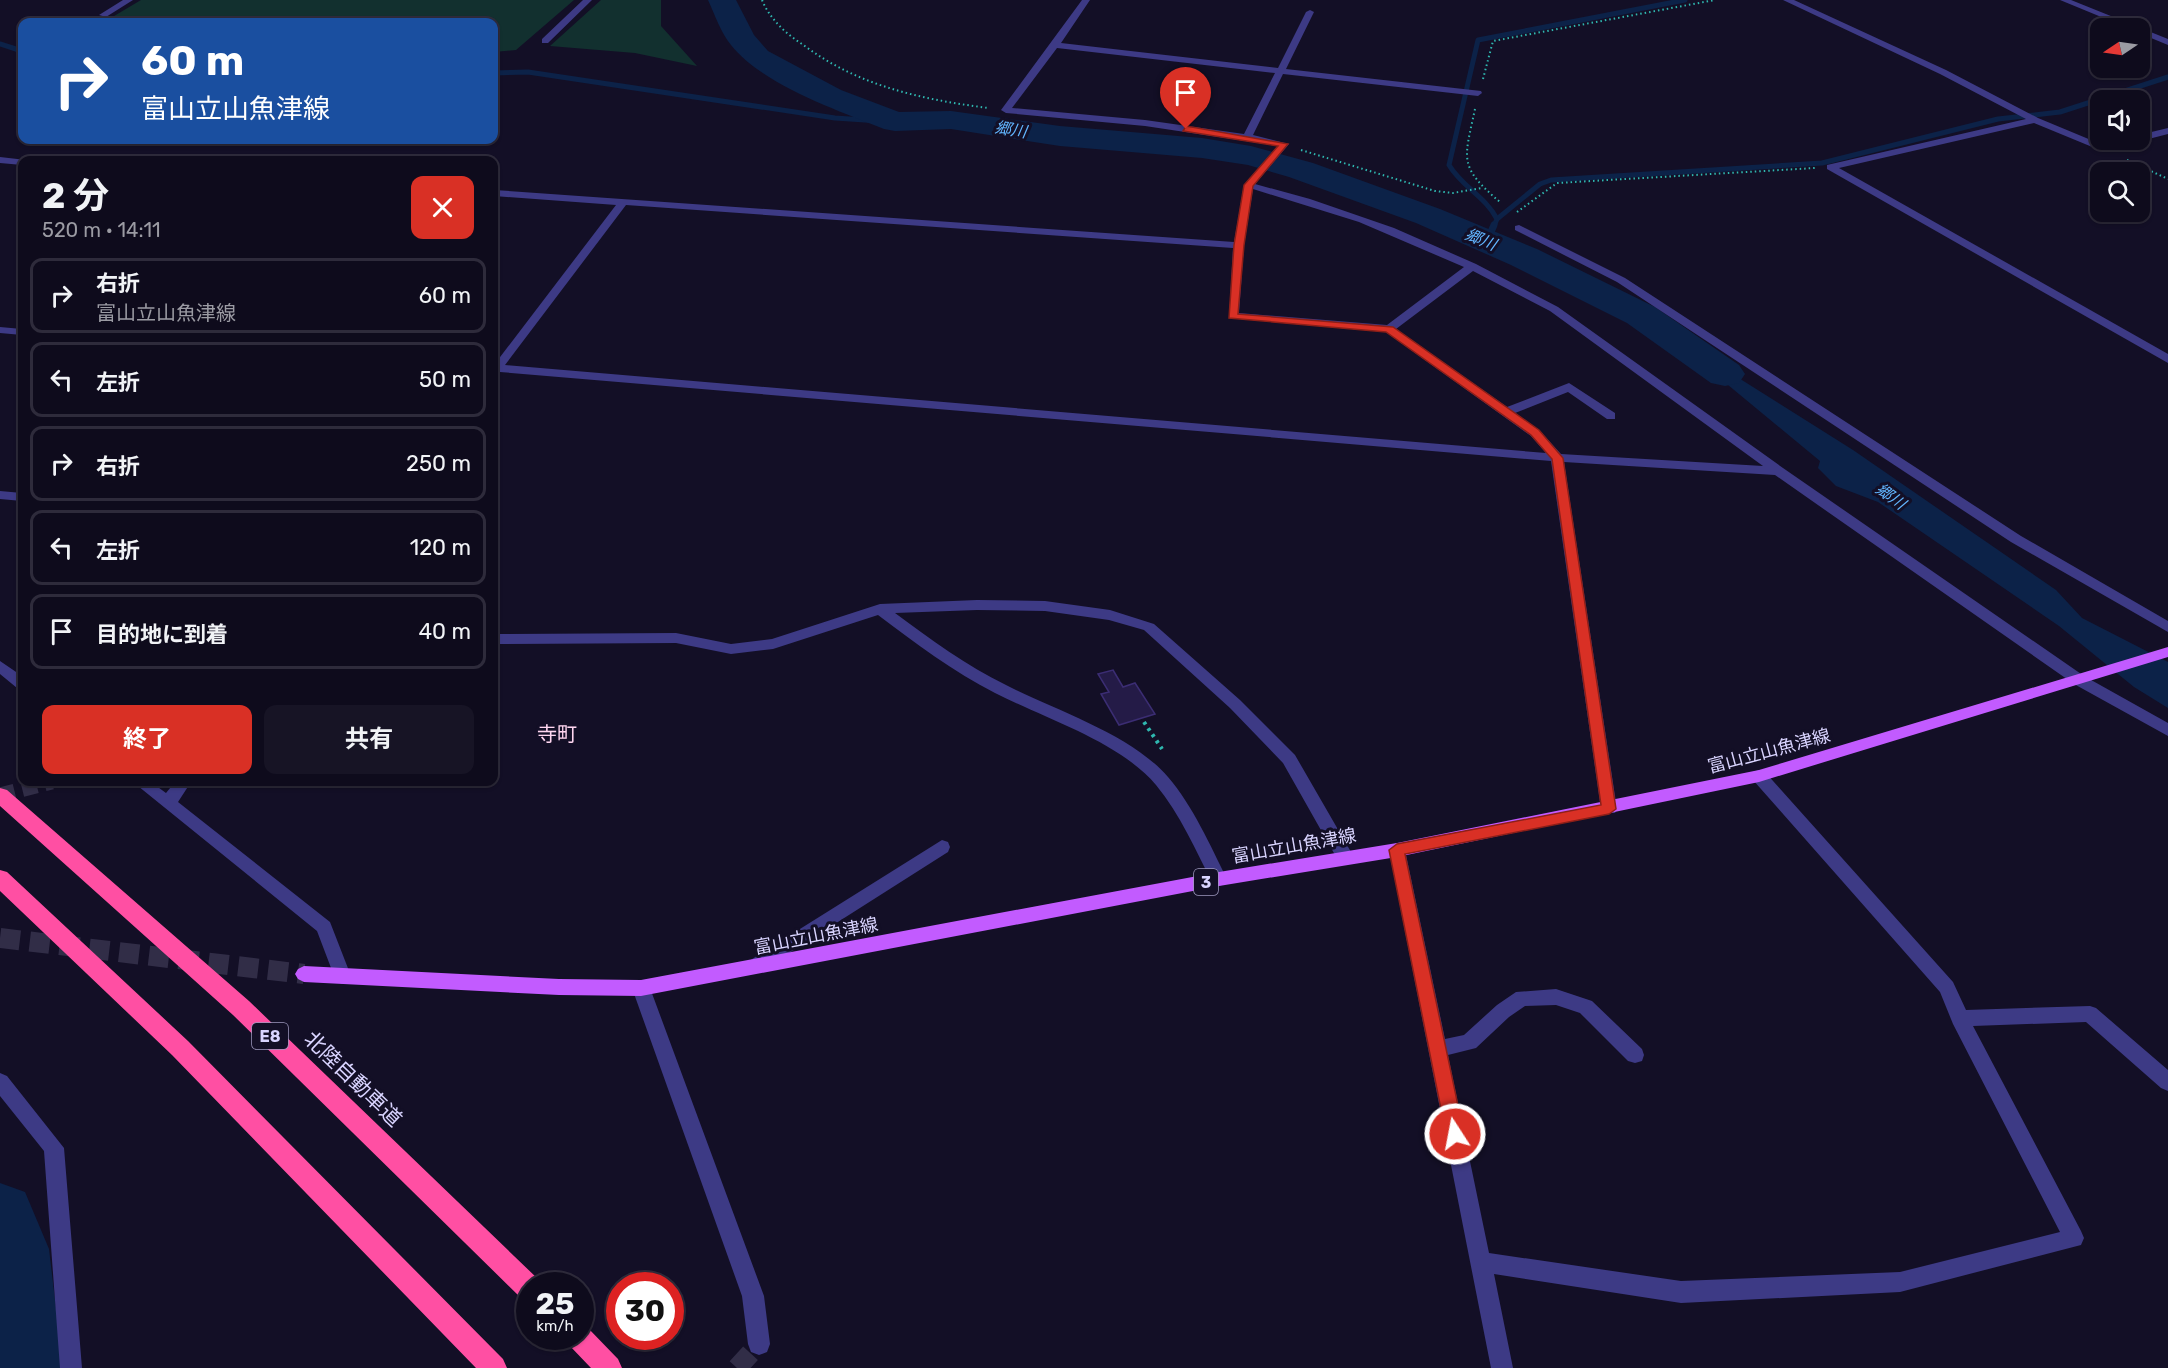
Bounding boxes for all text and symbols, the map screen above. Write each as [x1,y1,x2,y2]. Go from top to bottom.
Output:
north arrow [2090,18,2150,78]
map controls [2090,18,2150,222]
text: 60 m [141,36,244,86]
icon: right [42,42,120,120]
pin [1160,67,1211,129]
icon: arrive [1169,76,1202,109]
button: sound [2090,90,2150,150]
text: 富山立山魚津線 [141,93,330,125]
water label: 郷川 [994,118,1030,142]
button: search [2090,162,2150,222]
text: 2 分 [42,174,109,217]
button: close [411,176,474,239]
text: 520 m · 14:11 [42,218,161,242]
water label: 郷川 [1462,225,1501,255]
text: 右折 [96,270,140,297]
icon: right [45,279,78,312]
text: 60 m [419,282,471,309]
text: 富山立山魚津線 [96,301,236,325]
icon: left [45,363,78,396]
text: 50 m [419,366,471,393]
text: 左折 [96,369,140,396]
icon: right [45,447,78,480]
text: 250 m [406,450,471,477]
text: 右折 [96,453,140,480]
water label: 郷川 [1872,479,1911,515]
icon: left [45,531,78,564]
text: 120 m [410,534,471,561]
text: 左折 [96,537,140,564]
icon: arrive [45,615,78,648]
text: 40 m [418,618,471,645]
text: 目的地に到着 [96,621,228,648]
button: 終了 [42,705,252,774]
button: 共有 [264,705,474,774]
district label: 寺町 [537,722,577,746]
street label: 富山立山魚津線 [1705,724,1833,778]
street label: 富山立山魚津線 [1230,824,1358,868]
road number: 3 [1194,869,1218,895]
street label: 富山立山魚津線 [752,913,880,959]
road number: E8 [252,1023,288,1049]
street label: 北陸自動車道 [299,1026,407,1131]
position arrow [1423,1102,1487,1166]
speed limit sign: 30 [606,1272,684,1350]
text: 25 [536,1286,574,1322]
text: km/h [536,1317,574,1335]

